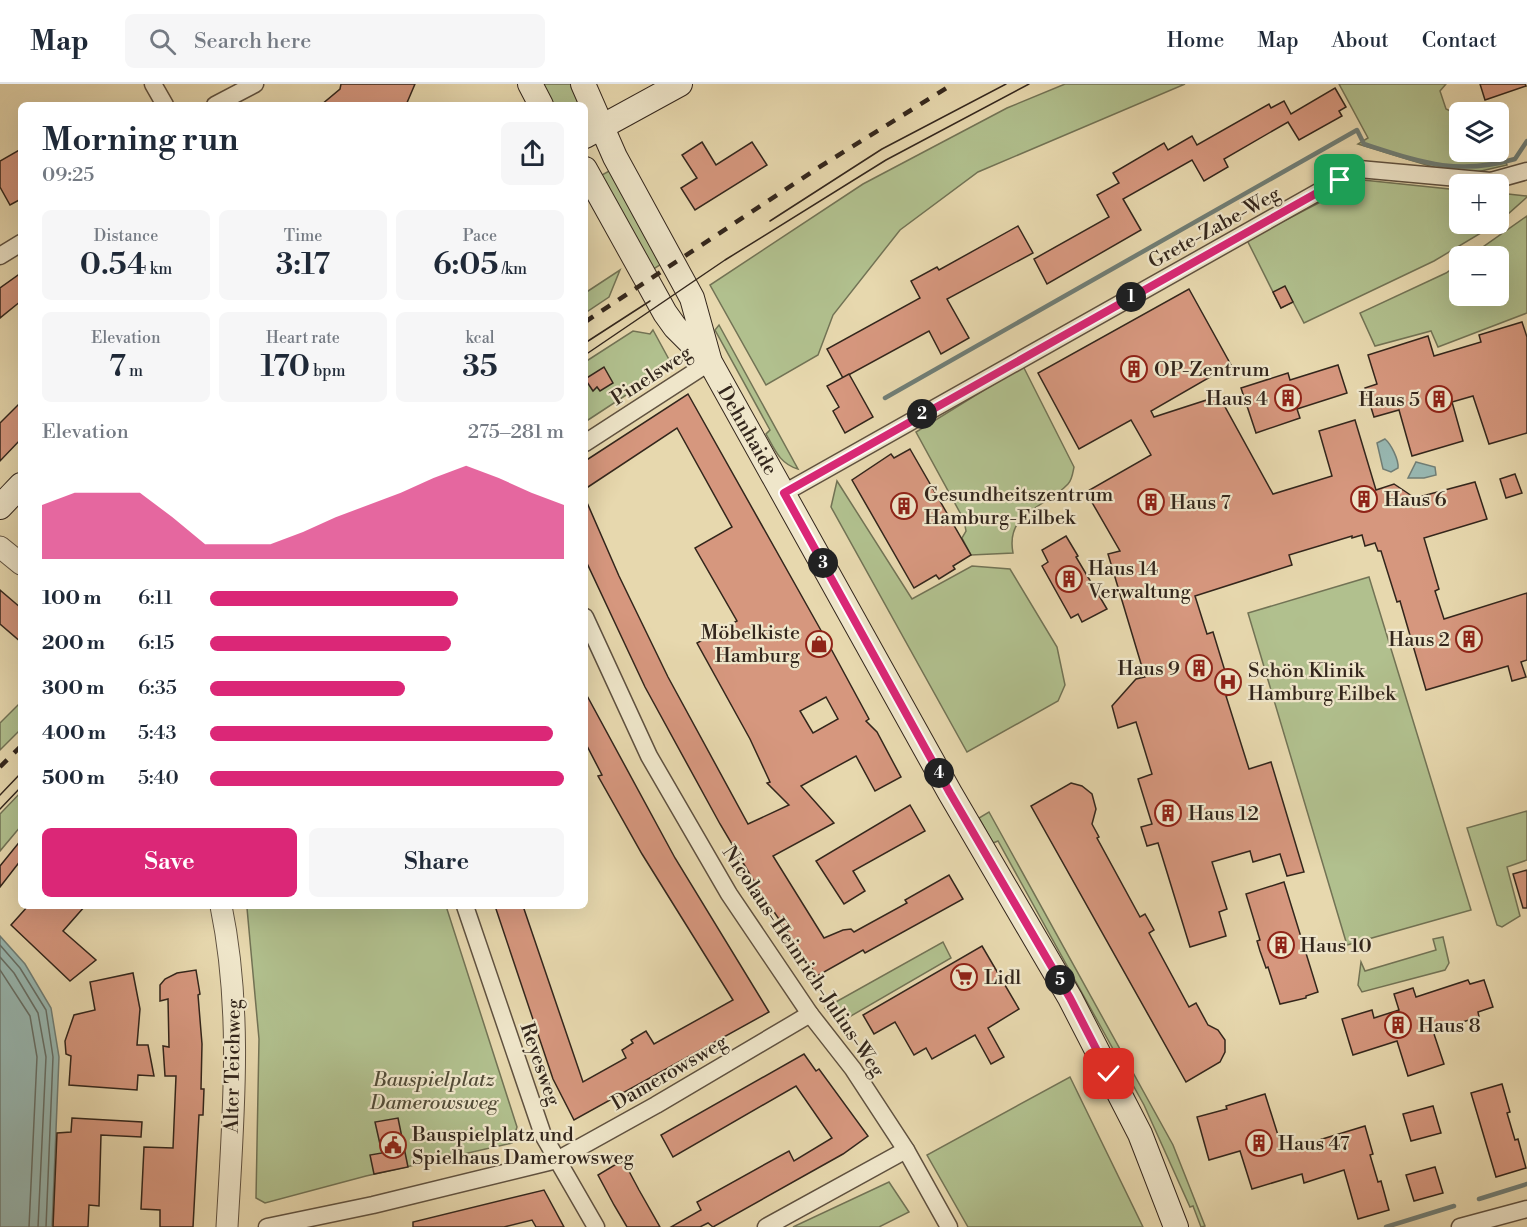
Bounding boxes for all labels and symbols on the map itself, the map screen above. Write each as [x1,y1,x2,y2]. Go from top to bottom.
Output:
pin [1314,154,1365,205]
street label: Grete-Zabe-Weg [1144,181,1286,275]
pin: 1 [1116,282,1146,312]
street label: Pinelsweg [607,341,698,412]
building icon: OP-Zentrum [1119,354,1149,384]
place label: OP-Zentrum [1154,358,1270,383]
street label: Dehnhaide [711,381,782,480]
building icon: Haus 4 [1273,383,1303,413]
building icon: Haus 5 [1424,384,1454,414]
place label: Haus 4 [1206,387,1268,412]
place label: Haus 5 [1359,388,1420,413]
pin: 2 [907,399,937,429]
place label: Gesundheitszentrum Hamburg-Eilbek [924,483,1114,531]
building icon: Haus 6 [1349,484,1379,514]
building icon: Haus 7 [1136,487,1166,517]
place label: Haus 6 [1384,488,1447,513]
building icon: Gesundheitszentrum Hamburg-Eilbek [889,491,919,521]
place label: Haus 7 [1170,491,1231,516]
pin: 3 [808,548,838,578]
place label: Haus 14 Verwaltung [1087,557,1191,605]
building icon: Haus 14 Verwaltung [1054,564,1084,594]
place label: Möbelkiste Hamburg [701,621,801,669]
building icon: Haus 2 [1454,624,1484,654]
place label: Haus 2 [1388,628,1450,653]
shop icon: Möbelkiste Hamburg [804,629,834,659]
building icon: Haus 9 [1184,653,1214,683]
place label: Haus 9 [1117,657,1180,682]
place label: Schön Klinik Hamburg Eilbek [1248,659,1397,707]
hospital icon: Schön Klinik Hamburg Eilbek [1213,667,1243,697]
pin: 4 [924,758,954,788]
building icon: Haus 12 [1153,798,1183,828]
place label: Haus 12 [1188,802,1259,827]
street label: Nicolaus-Heinrich-Julius-Weg [716,842,890,1083]
building icon: Haus 10 [1266,930,1296,960]
place label: Haus 10 [1300,934,1372,959]
supermarket icon: Lidl [949,962,979,992]
pin: 5 [1045,965,1075,995]
place label: Lidl [984,966,1021,991]
street label: Alter Teichweg [220,998,247,1134]
building icon: Haus 8 [1383,1010,1413,1040]
place label: Haus 8 [1418,1014,1481,1039]
street label: Reyesweg [514,1020,566,1110]
street label: Damerowsweg [607,1030,733,1117]
pin [1083,1048,1134,1099]
park label: Bauspielplatz Damerowsweg [369,1068,500,1116]
place label: Bauspielplatz und Spielhaus Damerowsweg [411,1123,635,1171]
building icon: Haus 47 [1244,1128,1274,1158]
public building icon: Bauspielplatz und Spielhaus Damerowsweg [378,1130,408,1160]
place label: Haus 47 [1278,1132,1350,1157]

